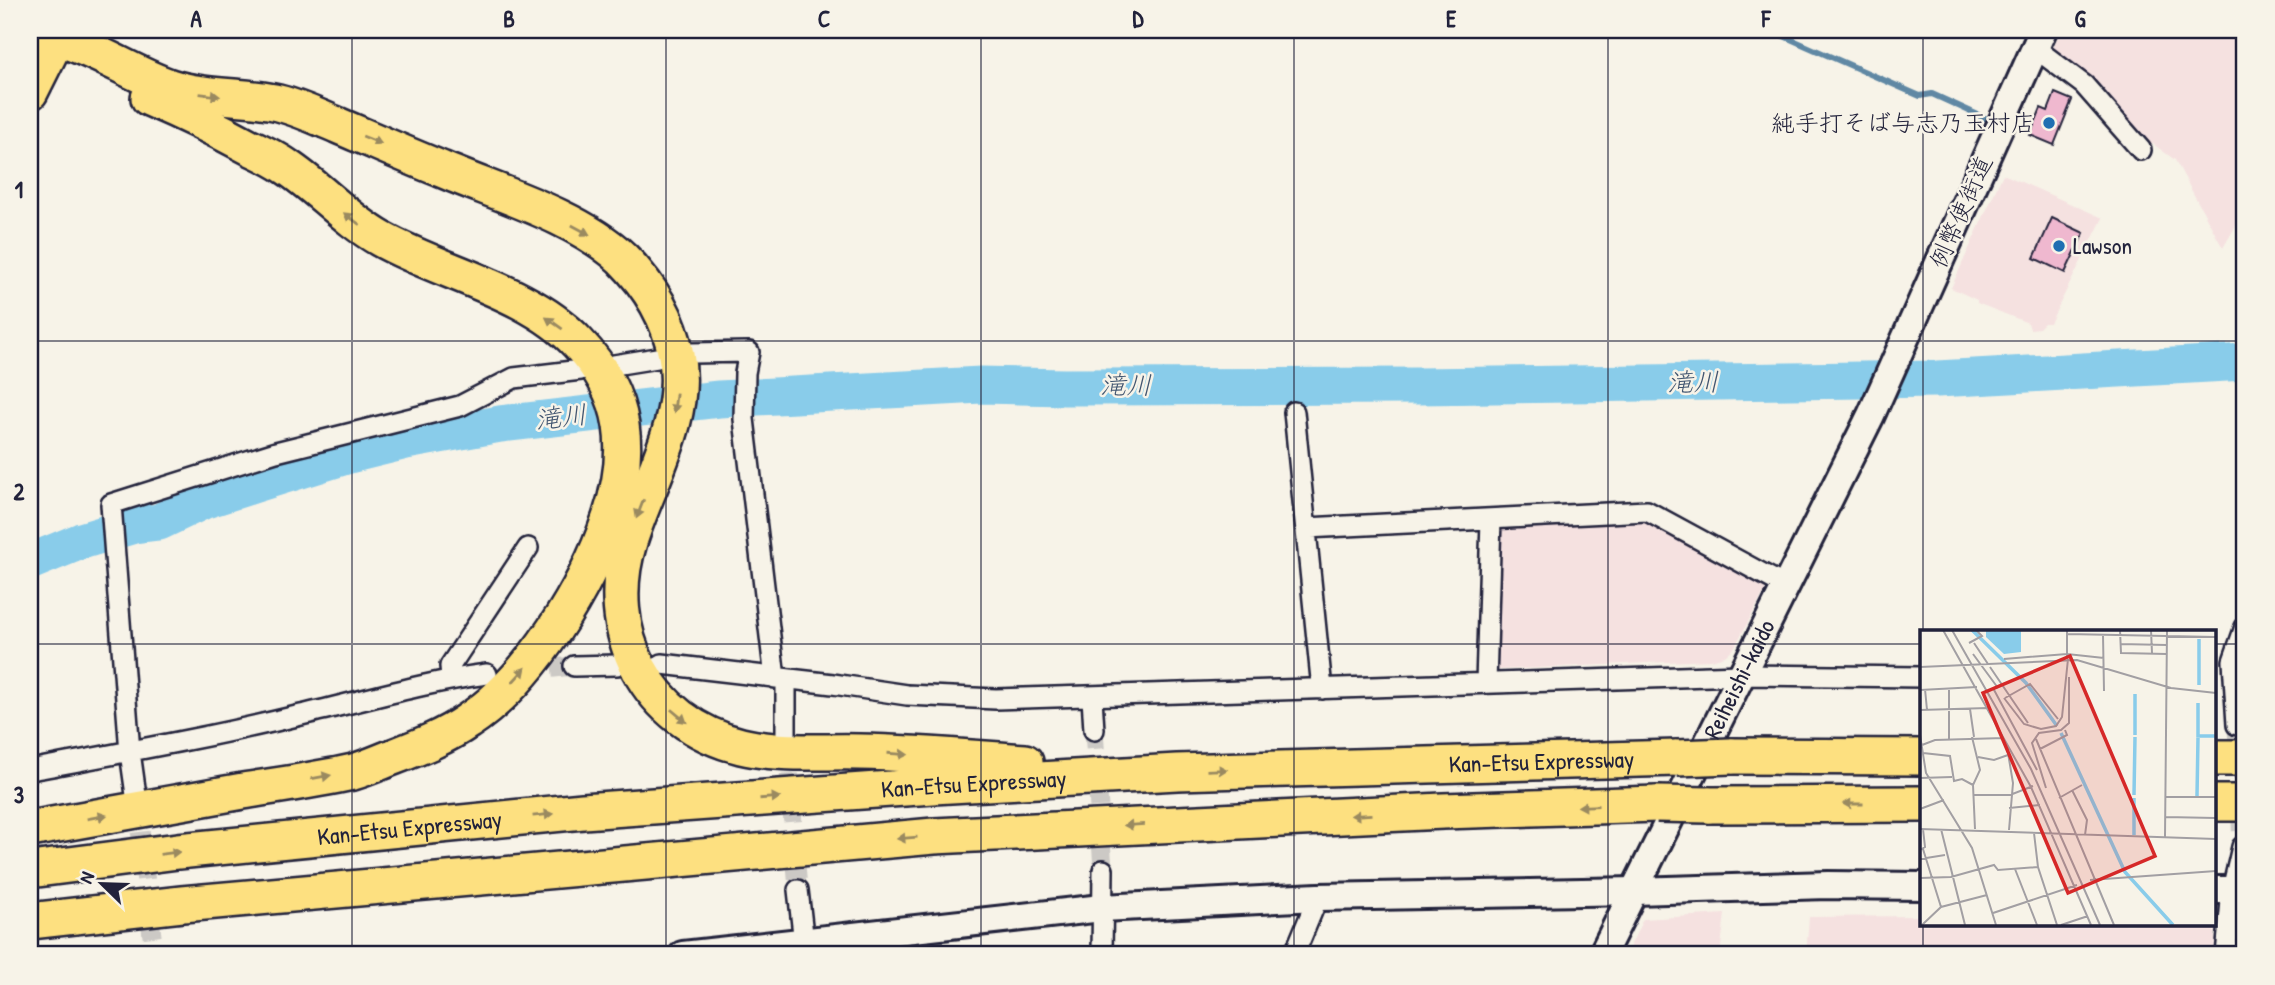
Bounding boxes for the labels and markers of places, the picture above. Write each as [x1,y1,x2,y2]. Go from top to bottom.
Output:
place label: 純手打そば与志乃玉村店 [1771,106,2035,138]
marker: 純手打そば与志乃玉村店 [2041,115,2057,131]
place label: Lawson [2073,229,2132,261]
marker: Lawson [2051,238,2067,254]

